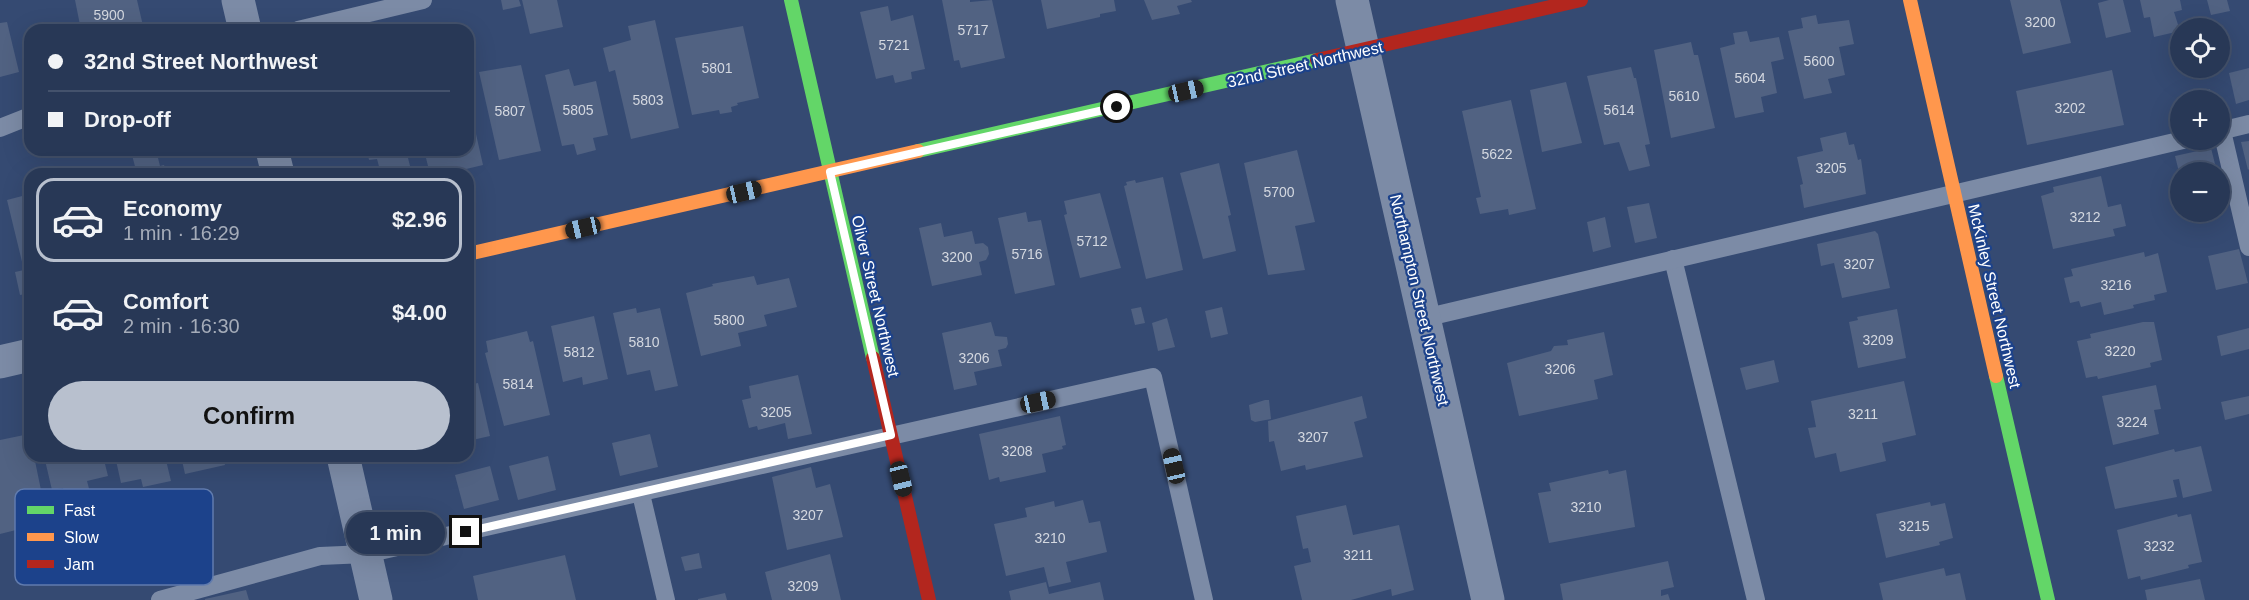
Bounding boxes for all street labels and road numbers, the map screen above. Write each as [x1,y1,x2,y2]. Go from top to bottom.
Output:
street label: 32nd Street Northwest [1226,38,1385,91]
street label: Northampton Street Northwest [1387,193,1452,408]
street label: McKinley Street Northwest [1965,202,2024,390]
street label: Oliver Street Northwest [849,214,903,379]

